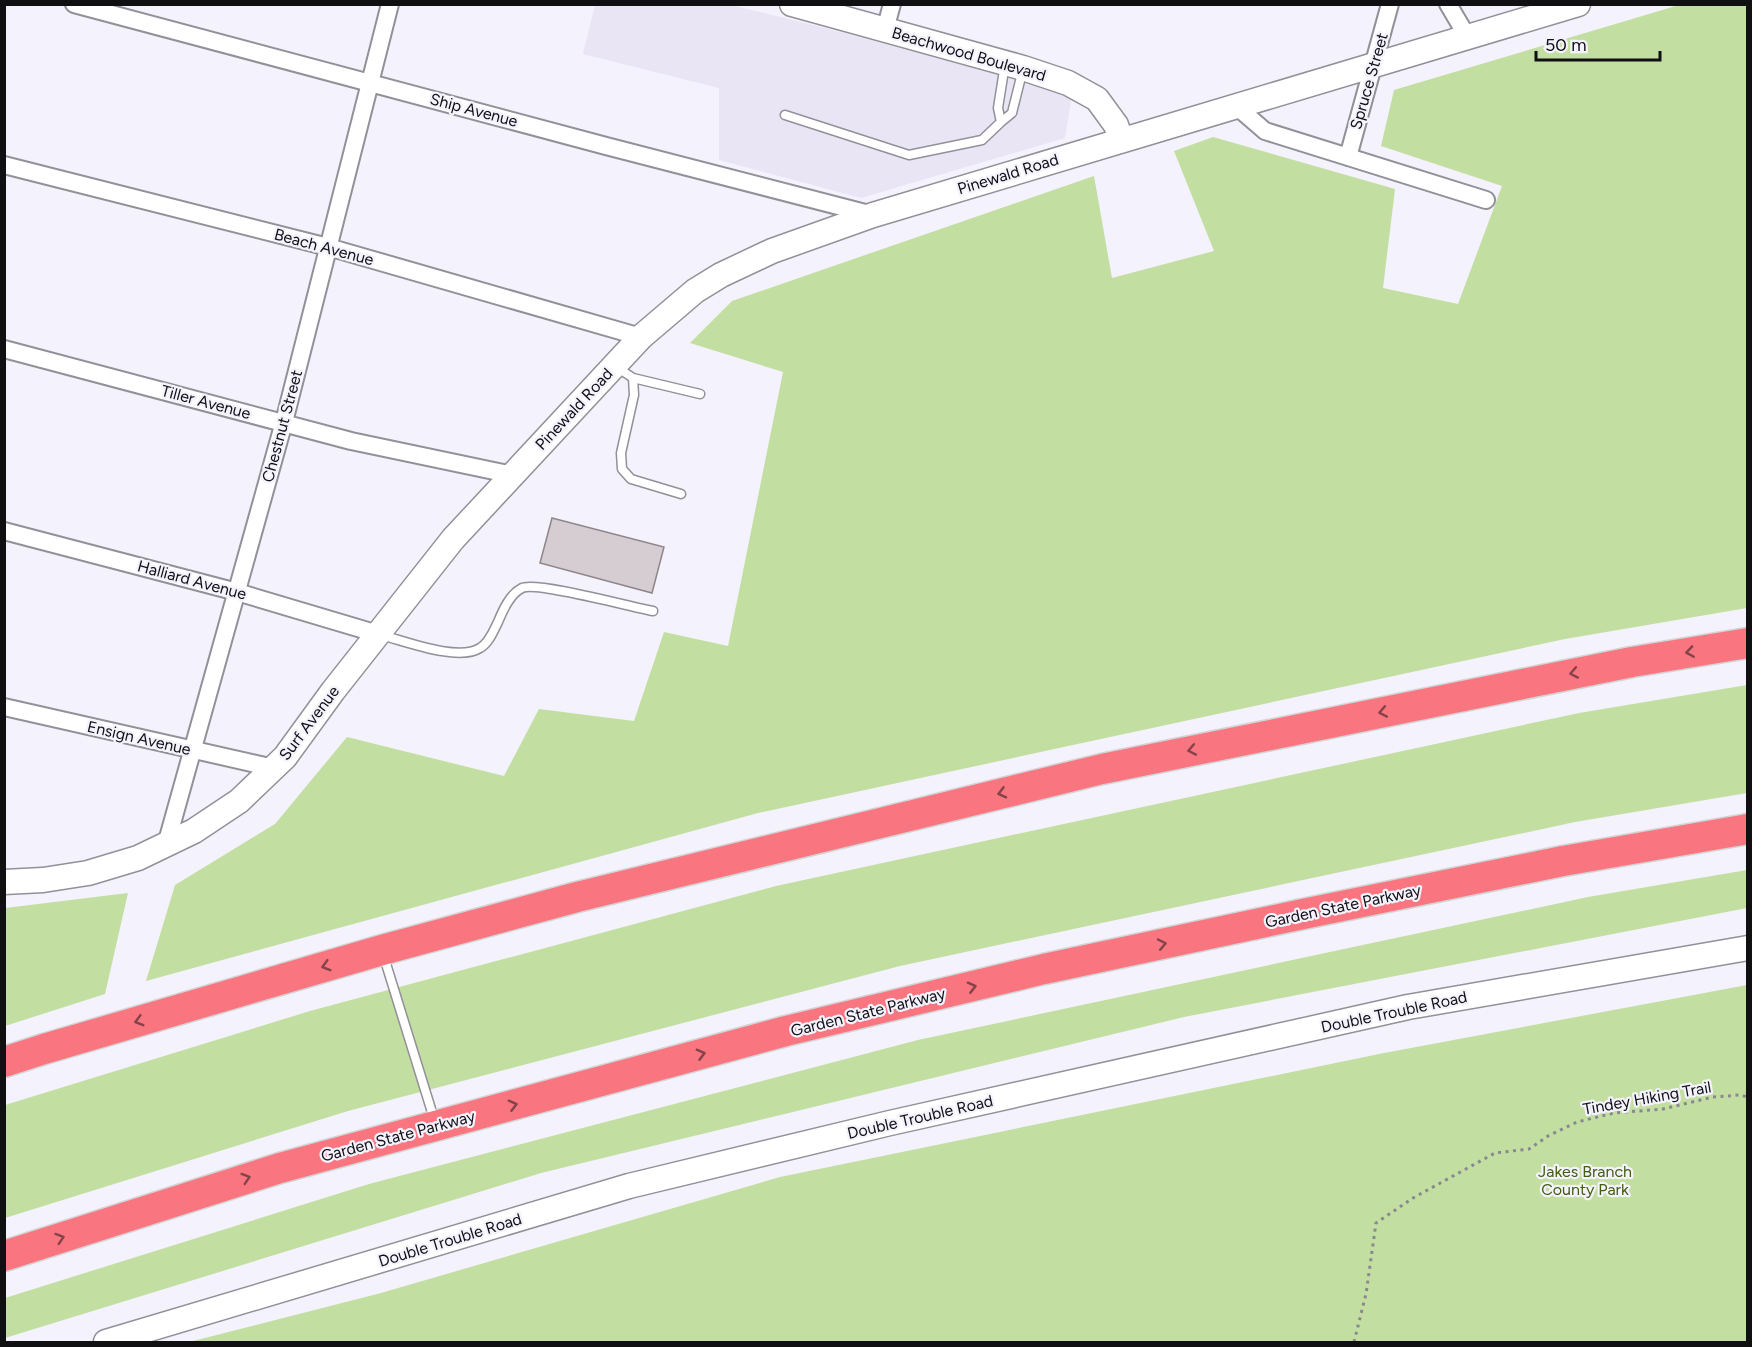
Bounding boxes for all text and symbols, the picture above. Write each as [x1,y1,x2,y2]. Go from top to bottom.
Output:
street label: Beachwood Boulevard [890,23,1048,85]
scale bar [1536,24,1660,62]
street label: Spruce Street [1346,30,1392,132]
text: 50 m [1545,34,1587,56]
street label: Ship Avenue [428,89,520,131]
street label: Pinewald Road [955,150,1061,198]
street label: Beach Avenue [272,225,376,269]
street label: Pinewald Road [531,364,617,454]
street label: Chestnut Street [258,368,306,484]
street label: Tiller Avenue [159,381,253,423]
street label: Halliard Avenue [135,556,249,604]
one-way arrow [1685,645,1695,658]
one-way arrow [1570,666,1580,679]
street label: Surf Avenue [275,682,343,764]
one-way arrow [1379,705,1389,718]
street label: Ensign Avenue [85,717,193,759]
one-way arrow [1187,743,1197,756]
one-way arrow [997,786,1007,799]
street label: Garden State Parkway [1263,880,1423,932]
one-way arrow [1157,938,1167,951]
one-way arrow [321,959,332,971]
one-way arrow [967,981,977,994]
street label: Garden State Parkway [789,983,948,1040]
street label: Double Trouble Road [1319,987,1469,1037]
one-way arrow [134,1014,145,1026]
one-way arrow [696,1049,706,1062]
street label: Tindey Hiking Trail [1581,1077,1713,1119]
street label: Double Trouble Road [845,1091,995,1143]
one-way arrow [508,1099,518,1112]
street label: Garden State Parkway [319,1106,478,1166]
park label: Jakes Branch County Park [1538,1162,1632,1199]
one-way arrow [240,1173,251,1186]
street label: Double Trouble Road [376,1209,524,1271]
one-way arrow [54,1232,65,1245]

